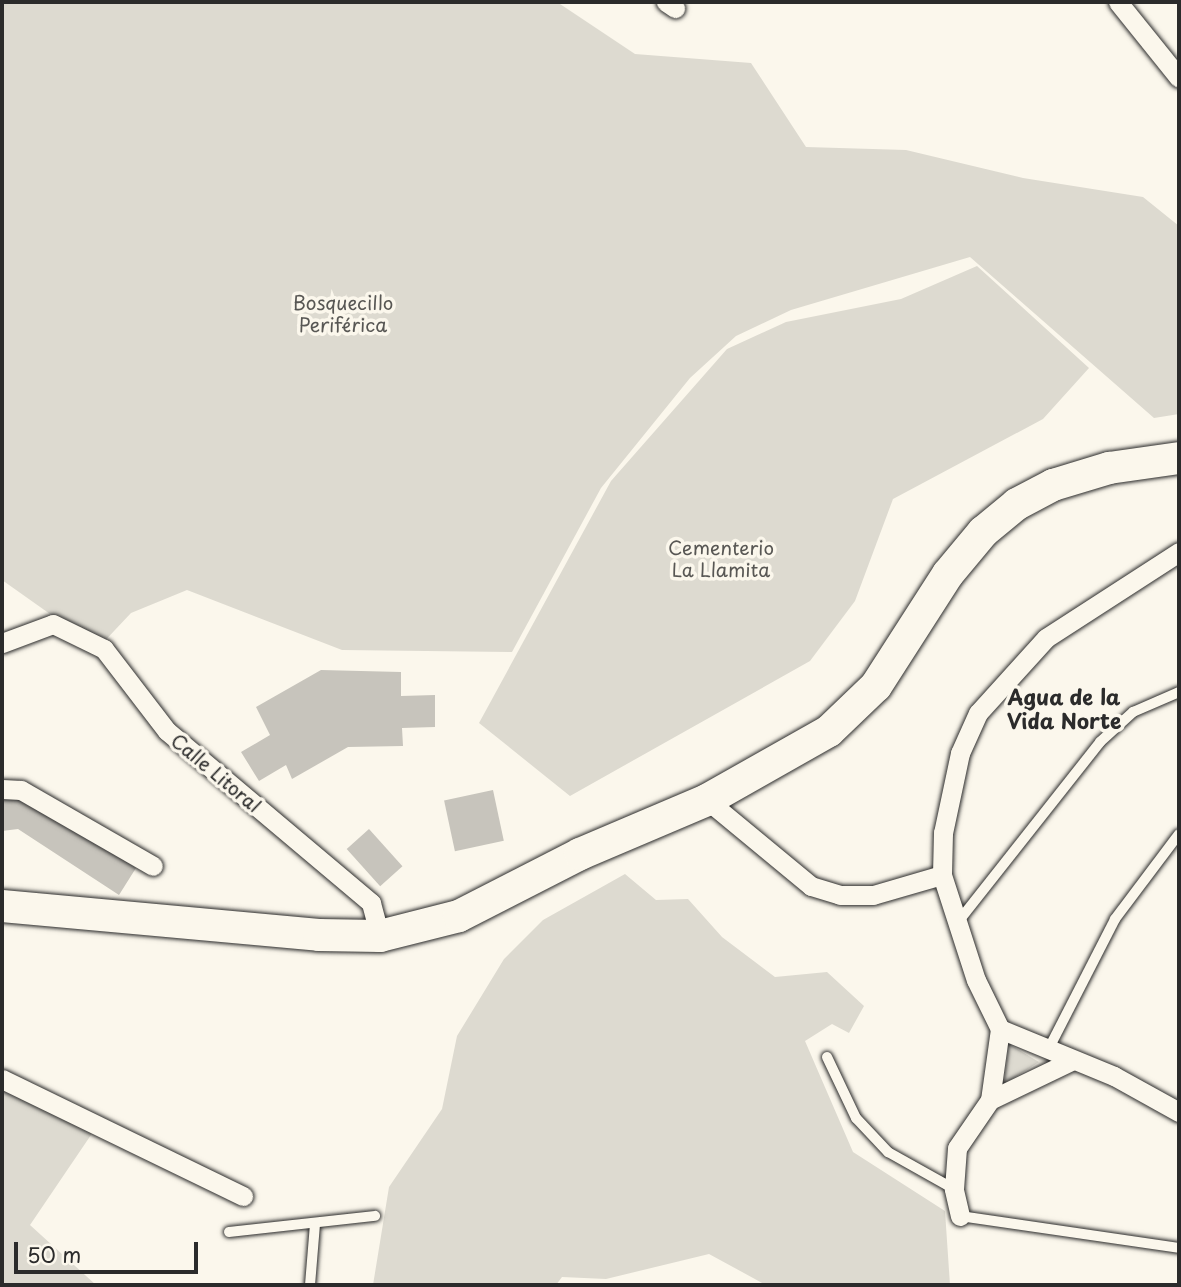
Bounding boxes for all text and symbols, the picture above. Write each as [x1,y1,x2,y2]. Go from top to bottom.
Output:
park label: Bosquecillo Periférica [293,292,393,336]
park label: Cementerio La Llamita [668,537,774,581]
district label: Agua de la Vida Norte [1006,683,1122,733]
street label: Calle Litoral [166,729,266,817]
scale bar [18,1228,201,1272]
text: 50 m [27,1238,81,1270]

